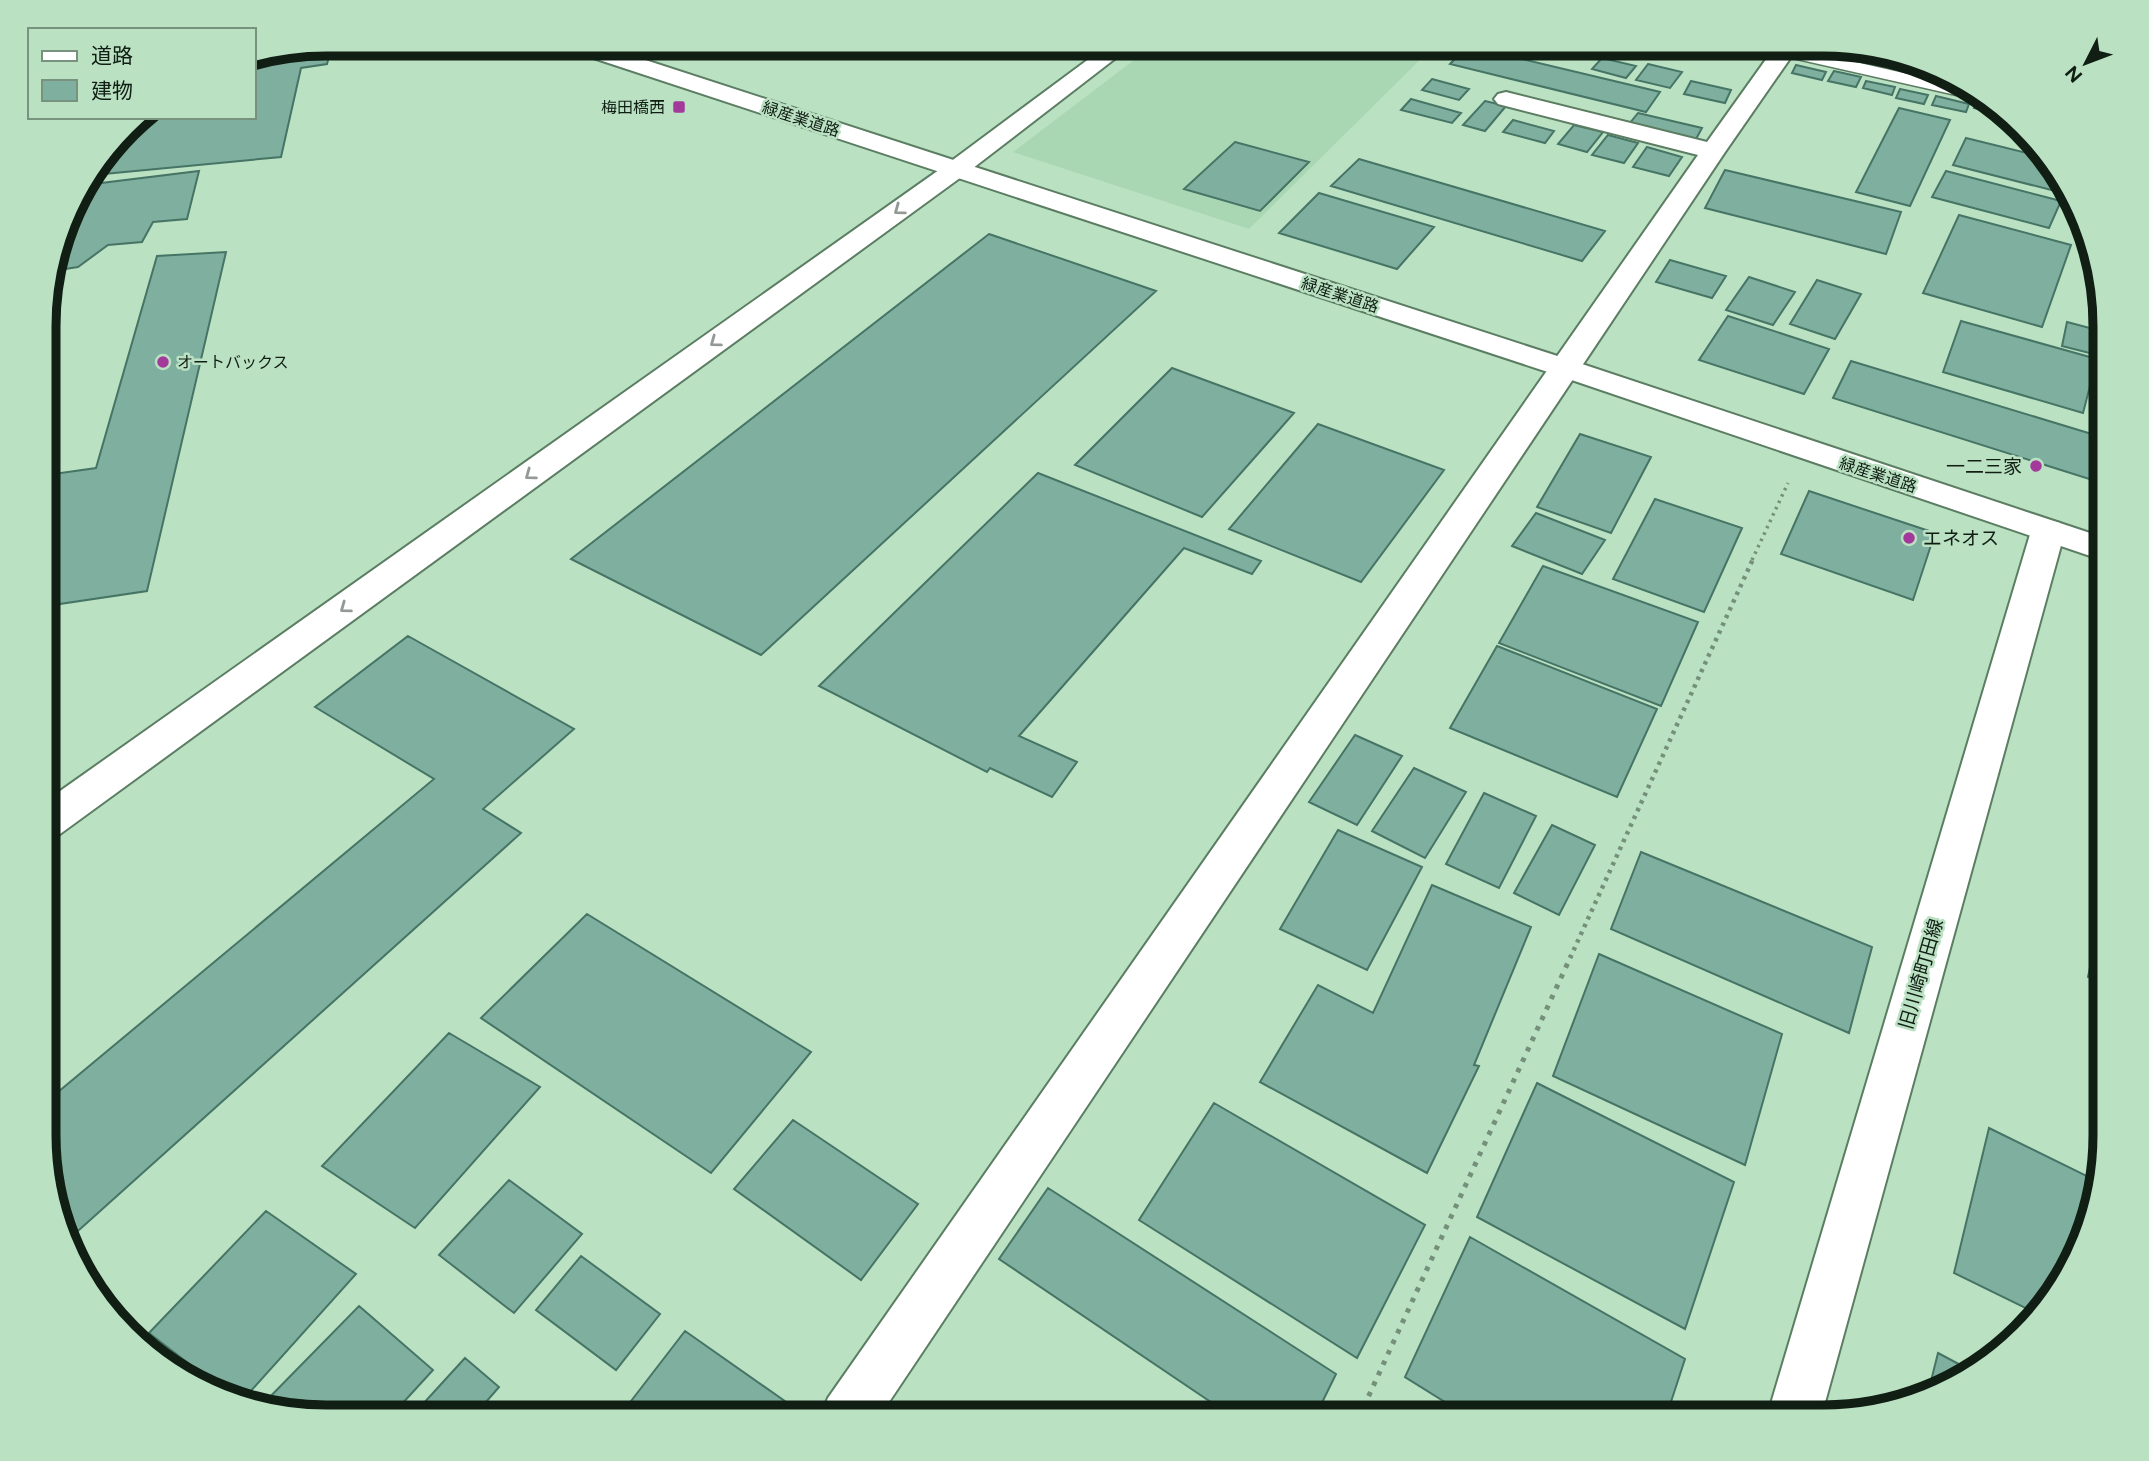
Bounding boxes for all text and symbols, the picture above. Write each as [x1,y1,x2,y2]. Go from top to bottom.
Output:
legend [28,28,256,119]
north arrow [2051,28,2121,98]
text: 道路 [91,43,133,68]
text: N [2060,61,2087,87]
text: 建物 [91,78,133,103]
place label: 梅田橋西 [601,98,665,117]
street label: 緑産業道路 [760,98,842,140]
marker: 梅田橋西 [671,99,687,115]
one-way arrow [895,201,907,214]
street label: 緑産業道路 [1299,274,1381,316]
one-way arrow [710,334,723,347]
place label: オートバックス [177,353,289,372]
marker: オートバックス [155,354,171,370]
street label: 緑産業道路 [1837,454,1919,496]
place label: 一二三家 [1946,455,2022,478]
marker: 一二三家 [2028,458,2044,474]
one-way arrow [525,467,538,479]
place label: エネオス [1923,527,1999,550]
marker: エネオス [1901,530,1917,546]
one-way arrow [340,600,353,612]
street label: 旧川崎町田線 [1894,916,1948,1032]

